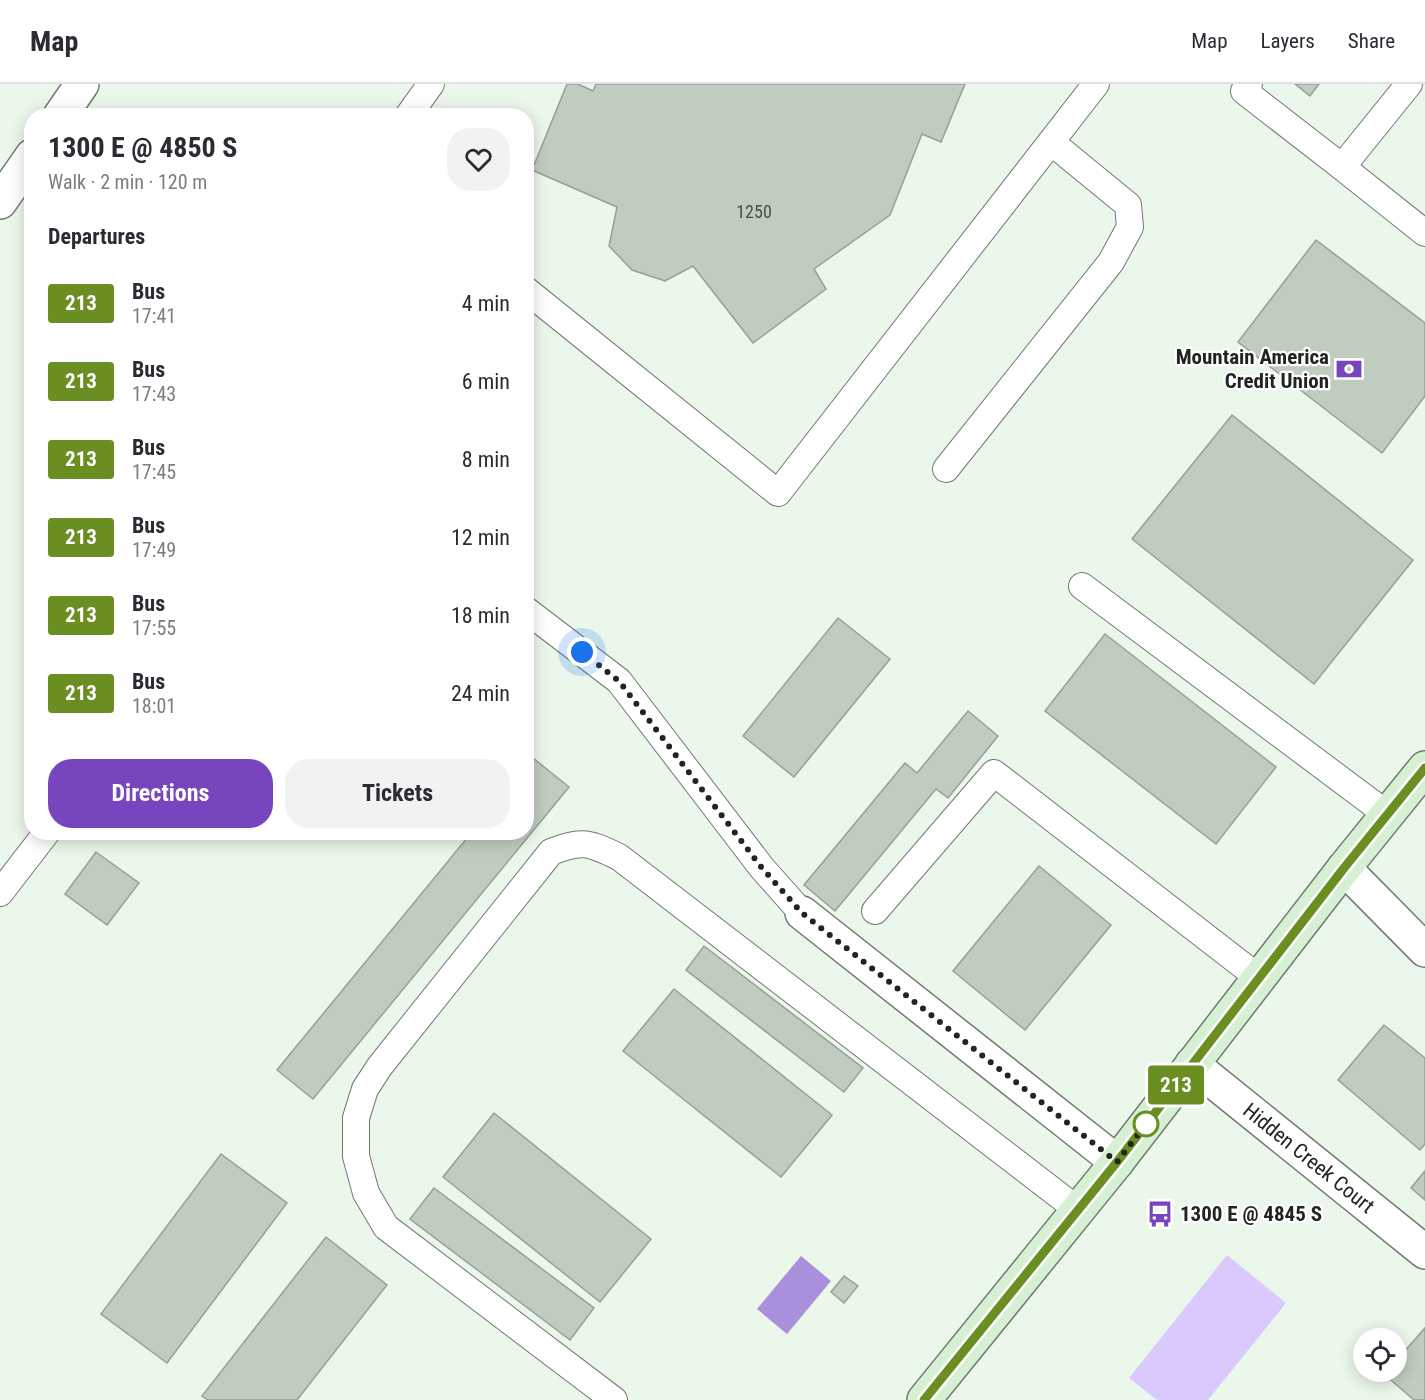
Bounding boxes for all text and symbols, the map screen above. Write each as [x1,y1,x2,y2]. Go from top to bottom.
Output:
text: Map [30,25,78,58]
text: Map [1191,29,1228,53]
text: Layers [1261,29,1315,53]
text: Share [1348,29,1395,53]
button: heart [447,128,510,191]
text: 1300 E @ 4850 S [48,131,237,164]
text: Walk · 2 min · 120 m [48,170,207,194]
house number: 1250 [736,201,772,222]
text: Departures [48,224,145,249]
text: Bus [132,279,165,304]
text: 213 [65,291,97,315]
text: 4 min [462,291,510,316]
text: 17:41 [132,304,176,328]
place label: Mountain America Credit Union [1176,345,1329,393]
bank icon: Mountain America Credit Union [1334,354,1364,384]
text: Bus [132,357,165,382]
text: 213 [65,369,97,393]
text: 6 min [462,369,510,394]
text: 17:43 [132,382,176,406]
text: Bus [132,435,165,460]
text: 213 [65,447,97,471]
text: 8 min [462,447,510,472]
text: 17:45 [132,460,176,484]
text: Bus [132,513,165,538]
text: 213 [65,525,97,549]
text: 12 min [451,525,510,550]
text: 17:49 [132,538,176,562]
text: Bus [132,591,165,616]
text: 213 [65,603,97,627]
text: 18 min [451,603,510,628]
text: 17:55 [132,616,176,640]
your location [567,637,597,667]
text: Bus [132,669,165,694]
text: 213 [65,681,97,705]
text: 24 min [451,681,510,706]
text: 18:01 [132,694,176,718]
button: Directions [48,759,273,828]
button: Tickets [285,759,510,828]
line badge: 213 [1142,1066,1210,1104]
text: 213 [1160,1073,1192,1097]
street label: Hidden Creek Court [1238,1098,1379,1218]
unlabelled marker [1133,1111,1159,1137]
bus stop icon: 1300 E @ 4845 S [1145,1199,1175,1229]
place label: 1300 E @ 4845 S [1180,1202,1322,1226]
map controls [1353,1328,1407,1382]
button: locate [1353,1328,1407,1382]

